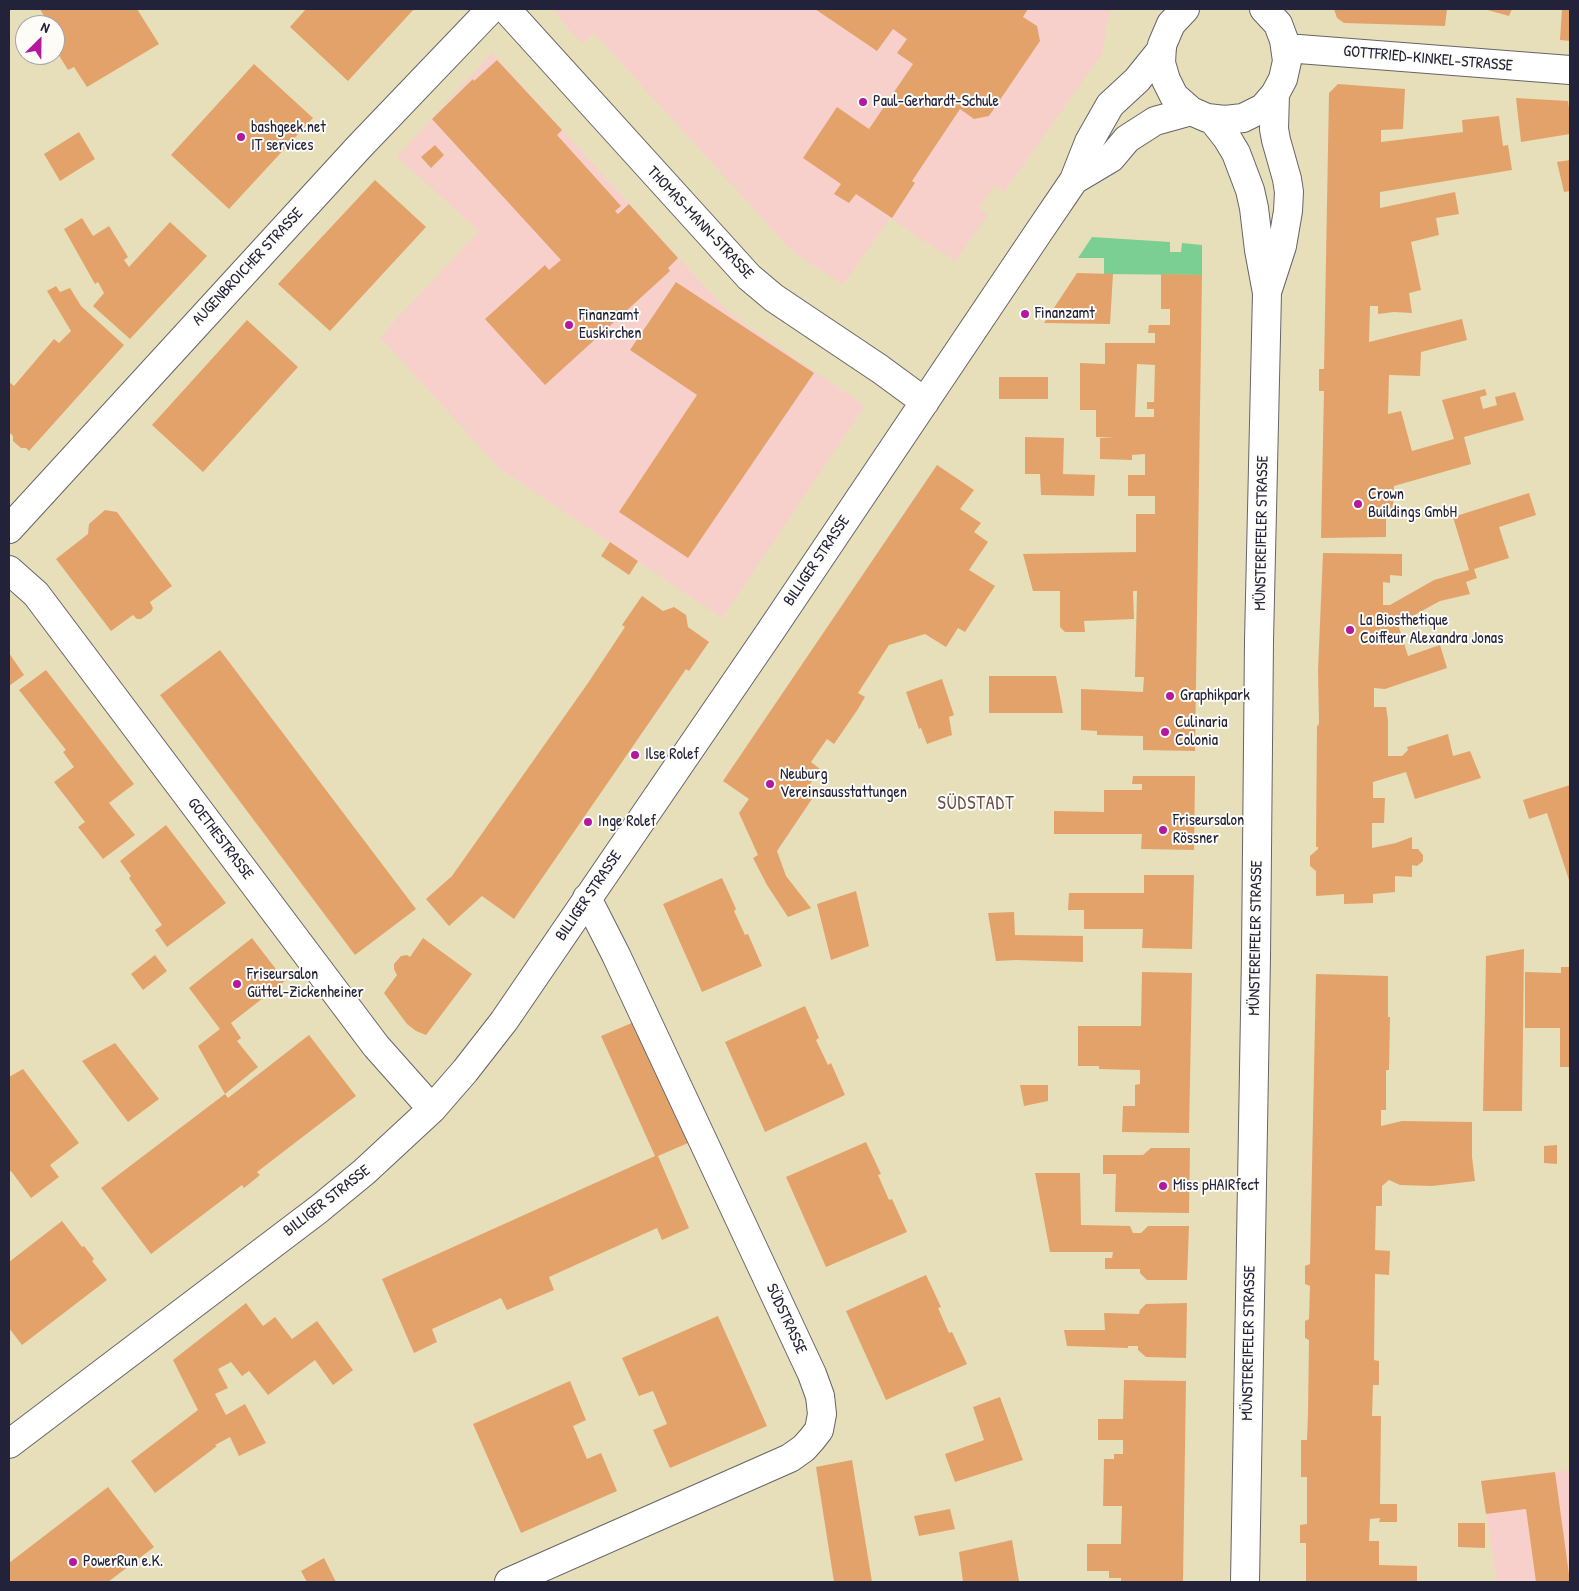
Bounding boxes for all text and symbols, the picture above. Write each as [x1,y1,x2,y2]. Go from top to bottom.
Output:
north arrow [15,15,65,65]
text: N [39,16,53,37]
street label: GOTTFRIED-KINKEL-STRASSE [1343,42,1513,76]
place label: Paul-Gerhardt-Schule [873,92,999,112]
marker: Paul-Gerhardt-Schule [857,96,869,108]
place label: bashgeek.net IT services [251,118,326,156]
marker: bashgeek.net IT services [235,131,247,143]
street label: THOMAS-MANN-STRASSE [643,163,757,283]
street label: AUGENBROICHER STRASSE [189,204,307,330]
place label: Finanzamt [1035,304,1095,324]
place label: Finanzamt Euskirchen [579,306,642,344]
marker: Finanzamt [1019,308,1031,320]
marker: Finanzamt Euskirchen [563,319,575,331]
street label: MÜNSTEREIFELER STRASSE [1251,455,1273,611]
place label: Crown Buildings GmbH [1368,485,1457,523]
marker: Crown Buildings GmbH [1352,498,1364,510]
street label: BILLIGER STRASSE [780,512,854,610]
place label: La Biosthetique Coiffeur Alexandra Jonas [1360,611,1503,649]
marker: La Biosthetique Coiffeur Alexandra Jonas [1344,624,1356,636]
place label: Graphikpark [1180,686,1250,706]
marker: Graphikpark [1164,690,1176,702]
place label: Culinaria Colonia [1175,713,1228,751]
marker: Culinaria Colonia [1159,726,1171,738]
place label: Ilse Rolef [645,745,699,765]
marker: Ilse Rolef [629,749,641,761]
place label: Neuburg Vereinsausstattungen [780,765,907,803]
marker: Neuburg Vereinsausstattungen [764,778,776,790]
district label: SÜDSTADT [936,793,1016,815]
street label: GOETHESTRASSE [183,794,257,884]
place label: Friseursalon Rössner [1173,811,1244,849]
place label: Inge Rolef [598,812,656,832]
marker: Inge Rolef [582,816,594,828]
marker: Friseursalon Rössner [1157,824,1169,836]
street label: BILLIGER STRASSE [552,847,626,945]
street label: MÜNSTEREIFELER STRASSE [1245,860,1267,1016]
place label: Friseursalon Güttel-Zickenheiner [247,965,364,1003]
marker: Friseursalon Güttel-Zickenheiner [231,978,243,990]
street label: BILLIGER STRASSE [280,1161,374,1241]
place label: Miss pHAIRfect [1173,1176,1259,1196]
marker: Miss pHAIRfect [1157,1180,1169,1192]
street label: MÜNSTEREIFELER STRASSE [1238,1265,1260,1421]
street label: SÜDSTRASSE [761,1281,811,1357]
place label: PowerRun e.K. [83,1552,163,1572]
marker: PowerRun e.K. [67,1556,79,1568]

